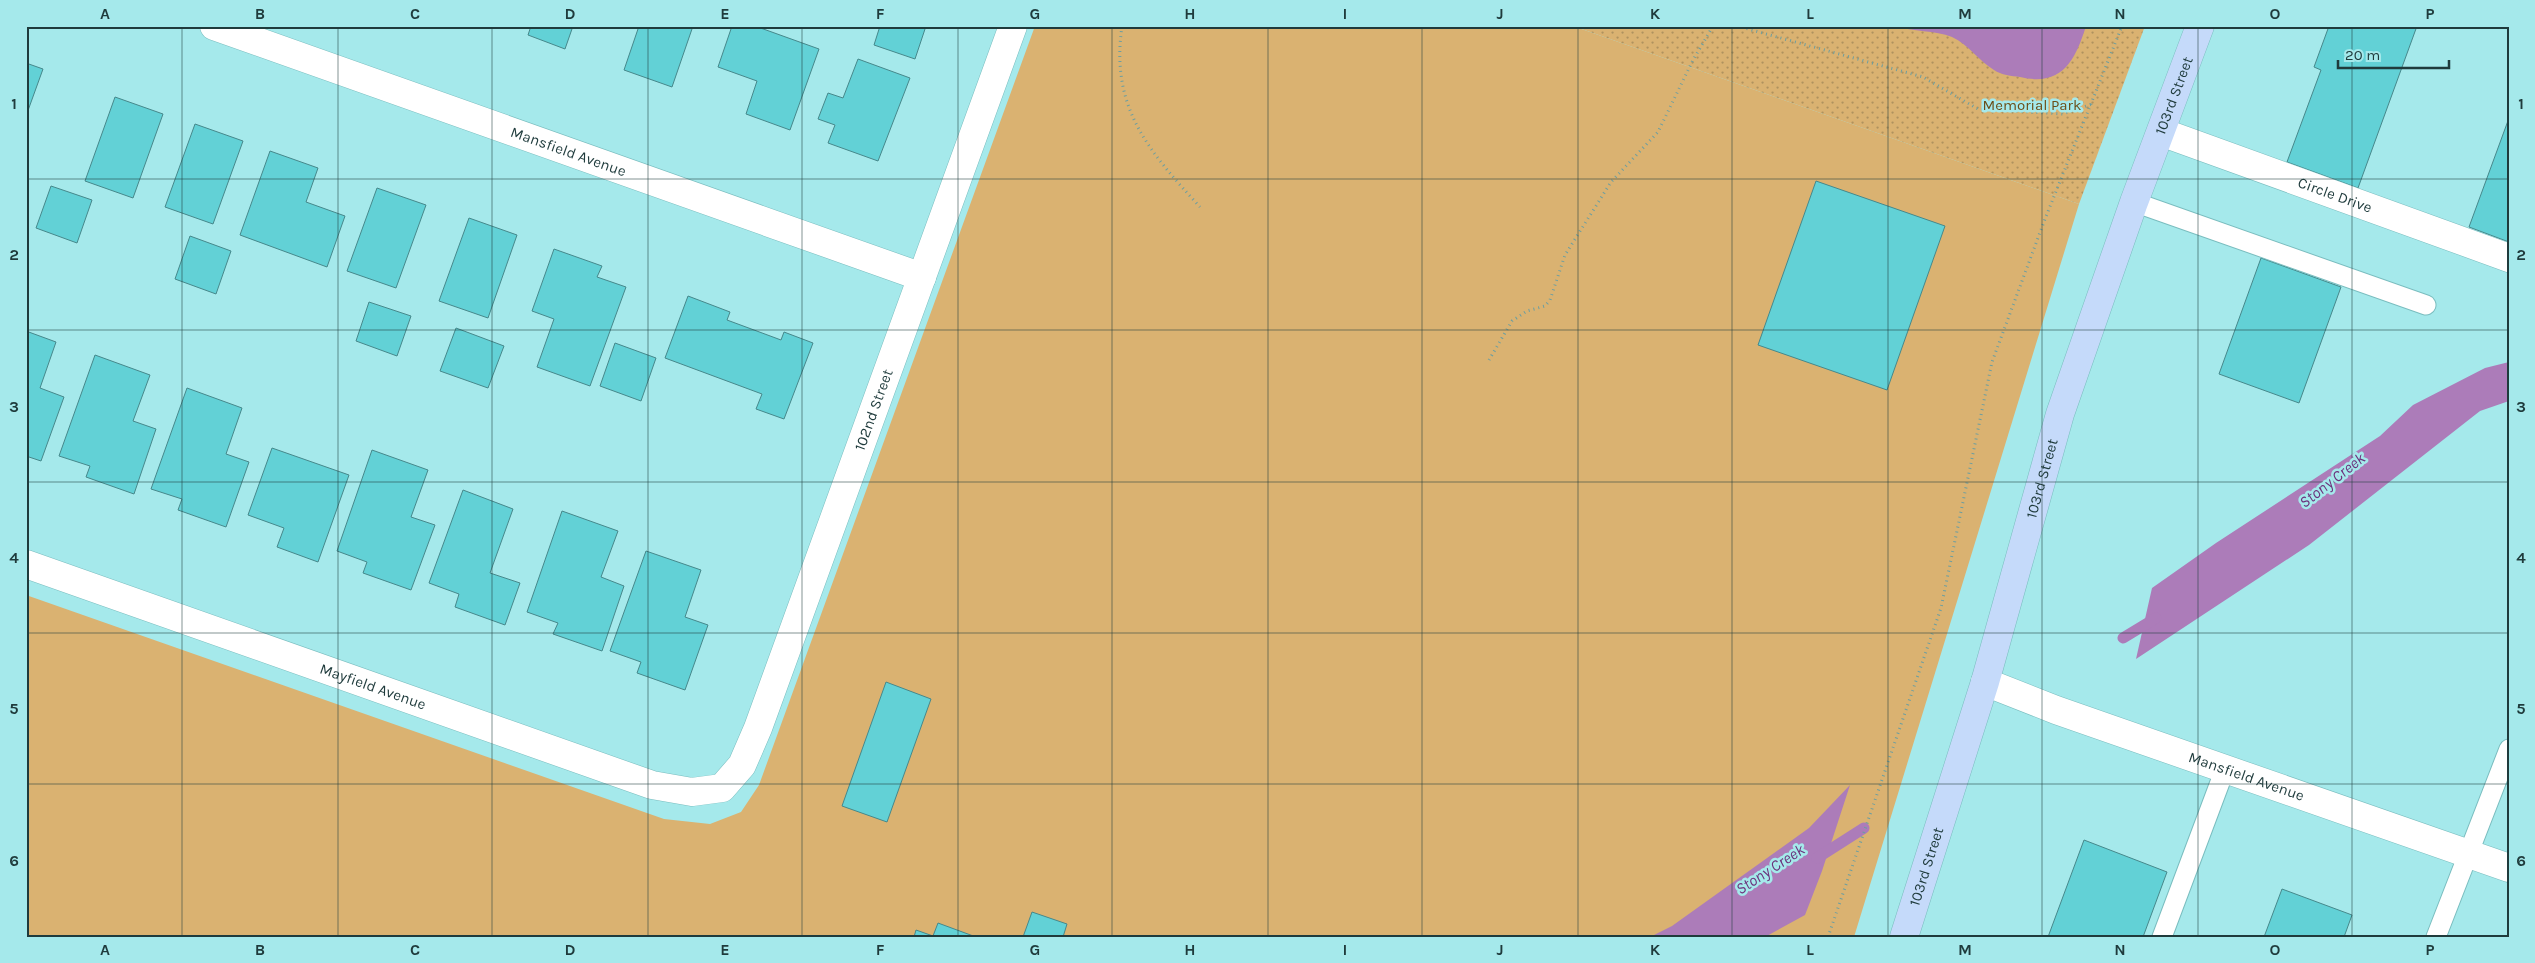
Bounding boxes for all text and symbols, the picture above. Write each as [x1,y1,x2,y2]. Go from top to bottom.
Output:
text: A [100,4,110,23]
text: B [255,4,265,23]
text: C [410,4,420,23]
text: D [565,4,576,23]
text: E [720,4,730,23]
text: F [876,4,885,23]
text: G [1030,4,1040,23]
text: H [1184,4,1196,23]
text: I [1343,4,1347,23]
text: J [1496,4,1504,23]
text: K [1650,4,1661,23]
text: L [1806,4,1814,23]
text: M [1958,4,1972,23]
text: N [2114,4,2126,23]
text: O [2270,4,2281,23]
text: P [2425,4,2435,23]
scale bar [2338,38,2449,70]
text: 20 m [2345,46,2380,64]
street label: 103rd Street [2151,54,2197,137]
text: 1 [11,94,17,113]
text: 1 [2518,94,2524,113]
park label: Memorial Park [1983,96,2081,114]
street label: Mansfield Avenue [508,123,629,180]
street label: Circle Drive [2295,173,2374,217]
text: 2 [9,245,19,264]
text: 2 [2516,245,2526,264]
street label: 102nd Street [851,366,897,453]
text: 3 [9,397,19,416]
text: 3 [2516,397,2526,416]
street label: 103rd Street [2022,436,2062,520]
water label: Stony Creek [2295,448,2369,512]
text: 4 [9,548,19,567]
text: 4 [2516,548,2526,567]
street label: Mayfield Avenue [318,659,429,714]
text: 5 [9,699,19,718]
text: 5 [2516,699,2526,718]
street label: Mansfield Avenue [2186,748,2307,805]
street label: 103rd Street [1905,824,1947,908]
water label: Stony Creek [1732,839,1809,898]
text: 6 [9,851,19,870]
text: 6 [2516,851,2526,870]
text: A [100,940,110,959]
text: B [255,940,265,959]
text: C [410,940,420,959]
text: D [565,940,576,959]
text: E [720,940,730,959]
text: F [876,940,885,959]
text: G [1030,940,1040,959]
text: H [1184,940,1196,959]
text: I [1343,940,1347,959]
text: J [1496,940,1504,959]
text: K [1650,940,1661,959]
text: L [1806,940,1814,959]
text: M [1958,940,1972,959]
text: N [2114,940,2126,959]
text: O [2270,940,2281,959]
text: P [2425,940,2435,959]

